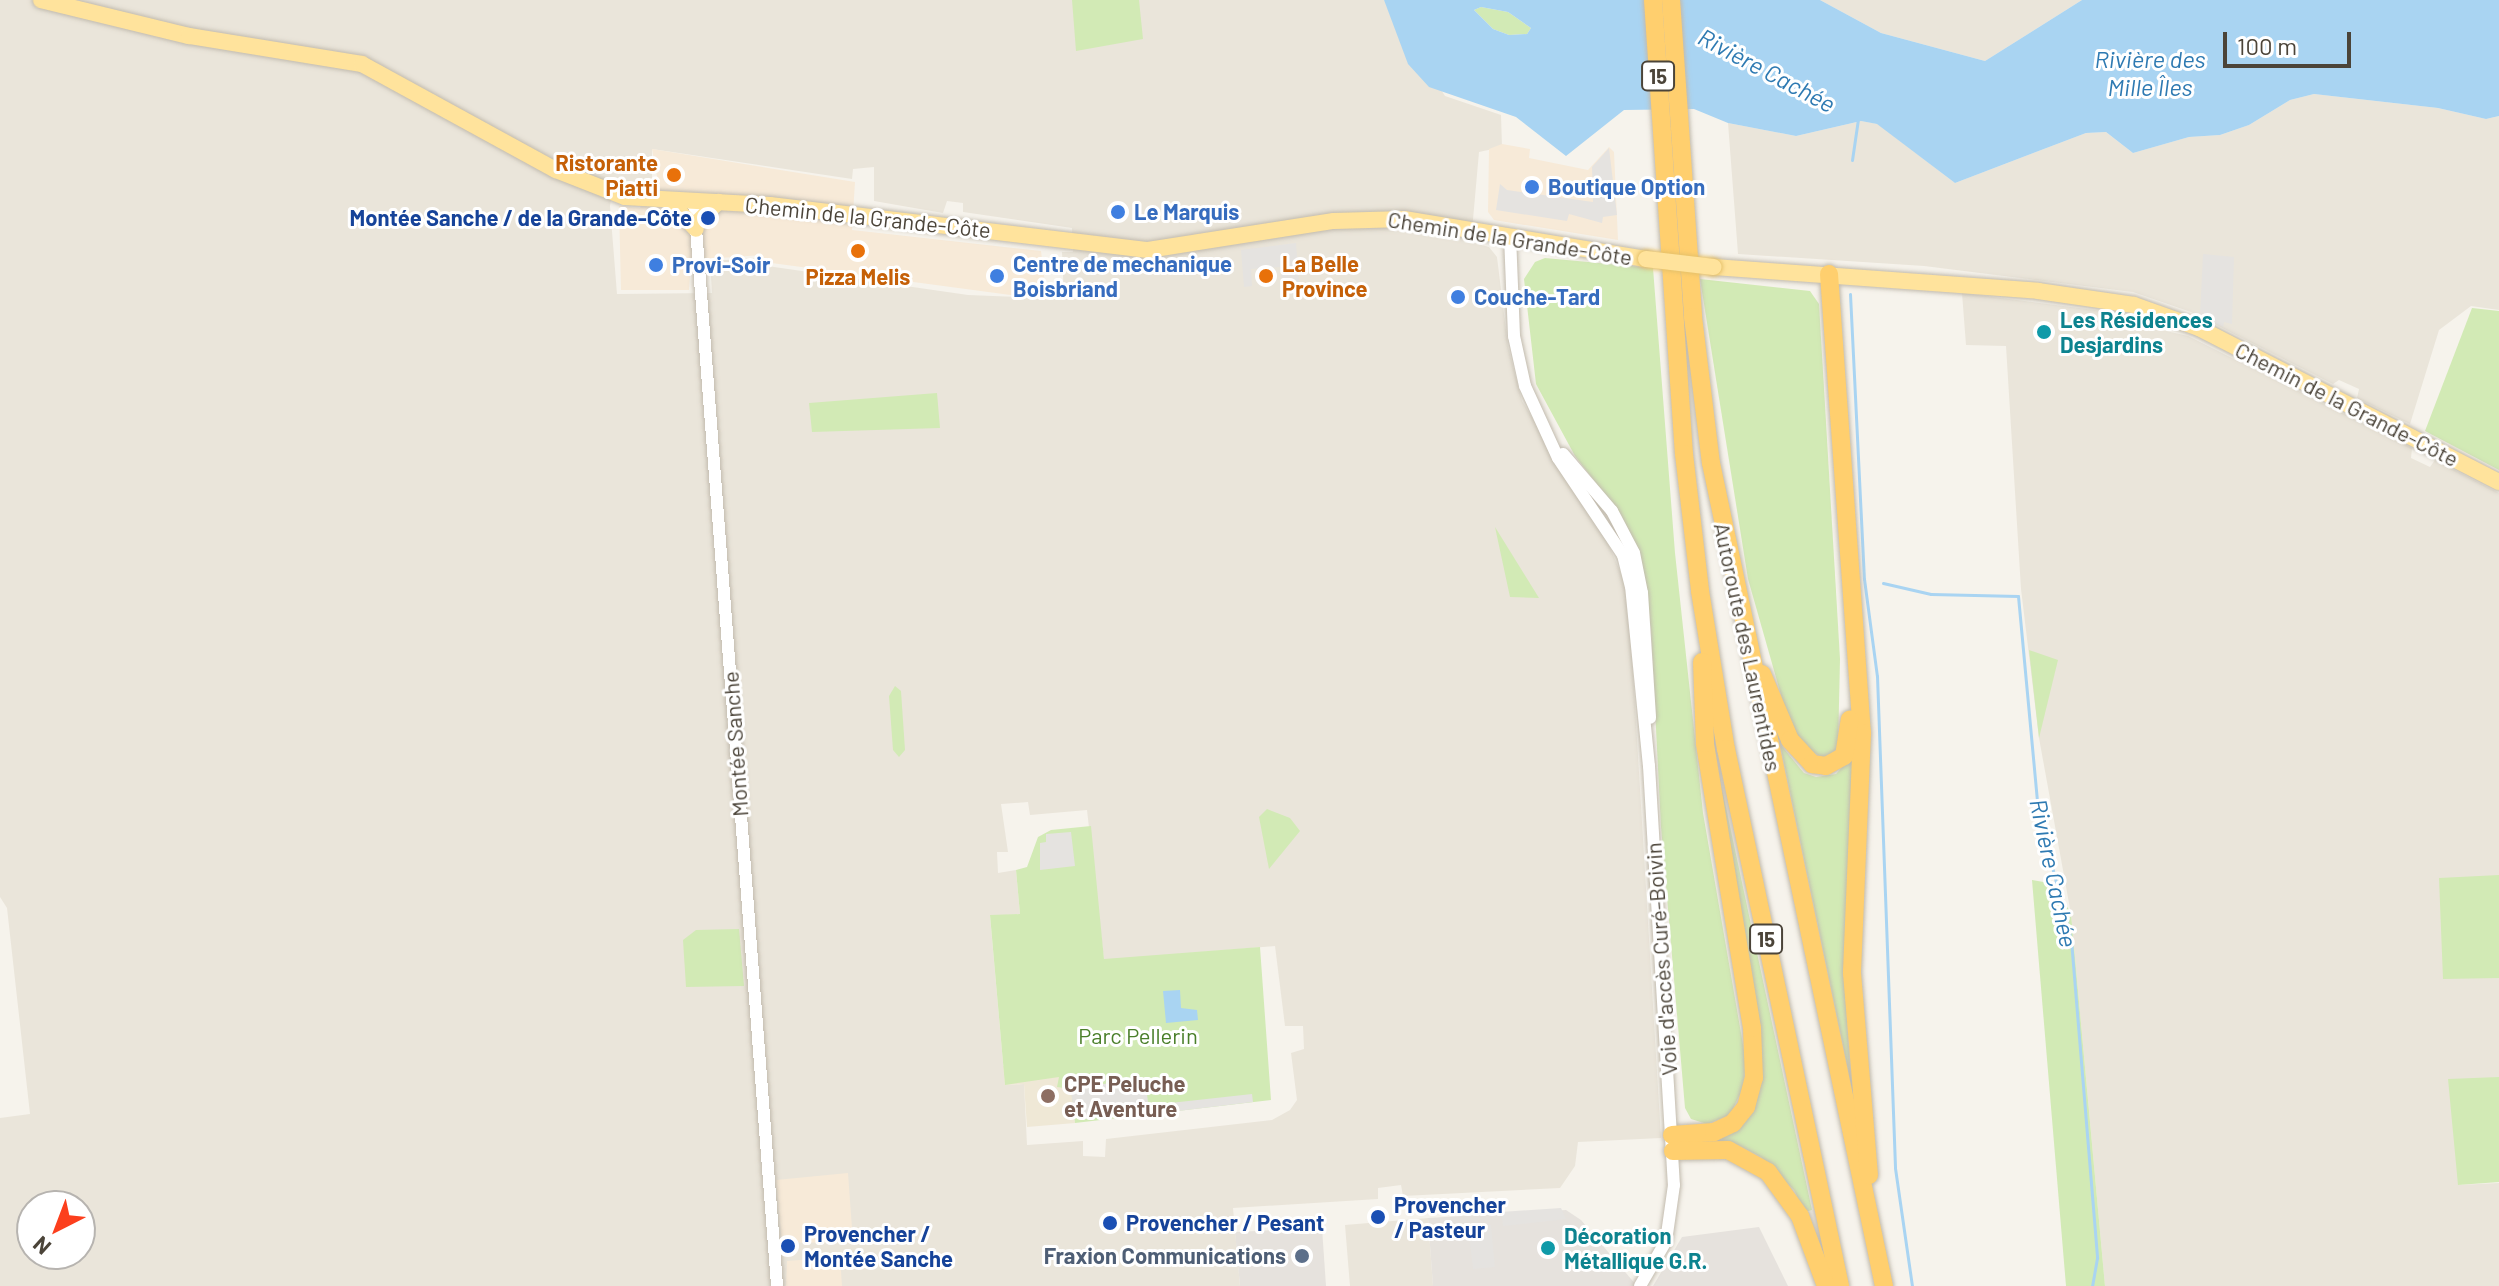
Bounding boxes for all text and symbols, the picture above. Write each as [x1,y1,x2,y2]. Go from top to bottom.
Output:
scale bar [2227,16,2355,66]
water label: Rivière Cachée [1694,22,1840,118]
text: 100 m [2237,31,2297,60]
water label: Rivière des Mille Îles [2094,45,2206,101]
road number: 15 [1640,60,1676,92]
place label: Ristorante Piatti [555,149,658,200]
marker: Ristorante Piatti [665,166,683,184]
place label: Boutique Option [1548,174,1705,200]
marker: Boutique Option [1523,178,1541,196]
street label: Chemin de la Grande-Côte [744,191,992,243]
place label: Le Marquis [1134,199,1239,225]
marker: Le Marquis [1109,203,1127,221]
place label: Montée Sanche / de la Grande-Côte [349,205,692,231]
street label: Chemin de la Grande-Côte [1386,206,1634,270]
marker: Montée Sanche / de la Grande-Côte [699,209,717,227]
marker: Pizza Melis [849,242,867,260]
place label: Centre de mechanique Boisbriand [1013,250,1232,302]
place label: La Belle Province [1282,250,1368,302]
place label: Provi-Soir [672,252,770,278]
marker: Provi-Soir [647,256,665,274]
place label: Pizza Melis [806,264,910,290]
marker: Centre de mechanique Boisbriand [988,267,1006,285]
marker: La Belle Province [1257,267,1275,285]
place label: Couche-Tard [1474,284,1600,310]
marker: Couche-Tard [1449,288,1467,306]
place label: Les Résidences Desjardins [2060,306,2213,358]
marker: Les Résidences Desjardins [2035,323,2053,341]
street label: Chemin de la Grande-Côte [2231,336,2463,472]
street label: Autoroute des Laurentides [1709,520,1787,774]
street label: Montée Sanche [717,670,753,818]
water label: Rivière Cachée [2024,796,2084,950]
street label: Voie d'accès Curé-Boivin [1640,842,1682,1076]
road number: 15 [1748,923,1784,955]
park label: Parc Pellerin [1078,1023,1198,1049]
place label: CPE Peluche et Aventure [1064,1070,1185,1122]
marker: CPE Peluche et Aventure [1039,1087,1057,1105]
north arrow [16,1190,96,1270]
place label: Provencher / Pasteur [1394,1191,1506,1242]
marker: Provencher / Pasteur [1369,1208,1387,1226]
place label: Provencher / Pesant [1126,1210,1324,1236]
marker: Provencher / Pesant [1101,1214,1119,1232]
place label: Provencher / Montée Sanche [804,1220,953,1272]
place label: Décoration Métallique G.R. [1564,1222,1707,1274]
text: N [27,1232,55,1261]
marker: Provencher / Montée Sanche [779,1237,797,1255]
marker: Décoration Métallique G.R. [1539,1239,1557,1257]
place label: Fraxion Communications [1044,1243,1286,1269]
marker: Fraxion Communications [1293,1247,1311,1265]

